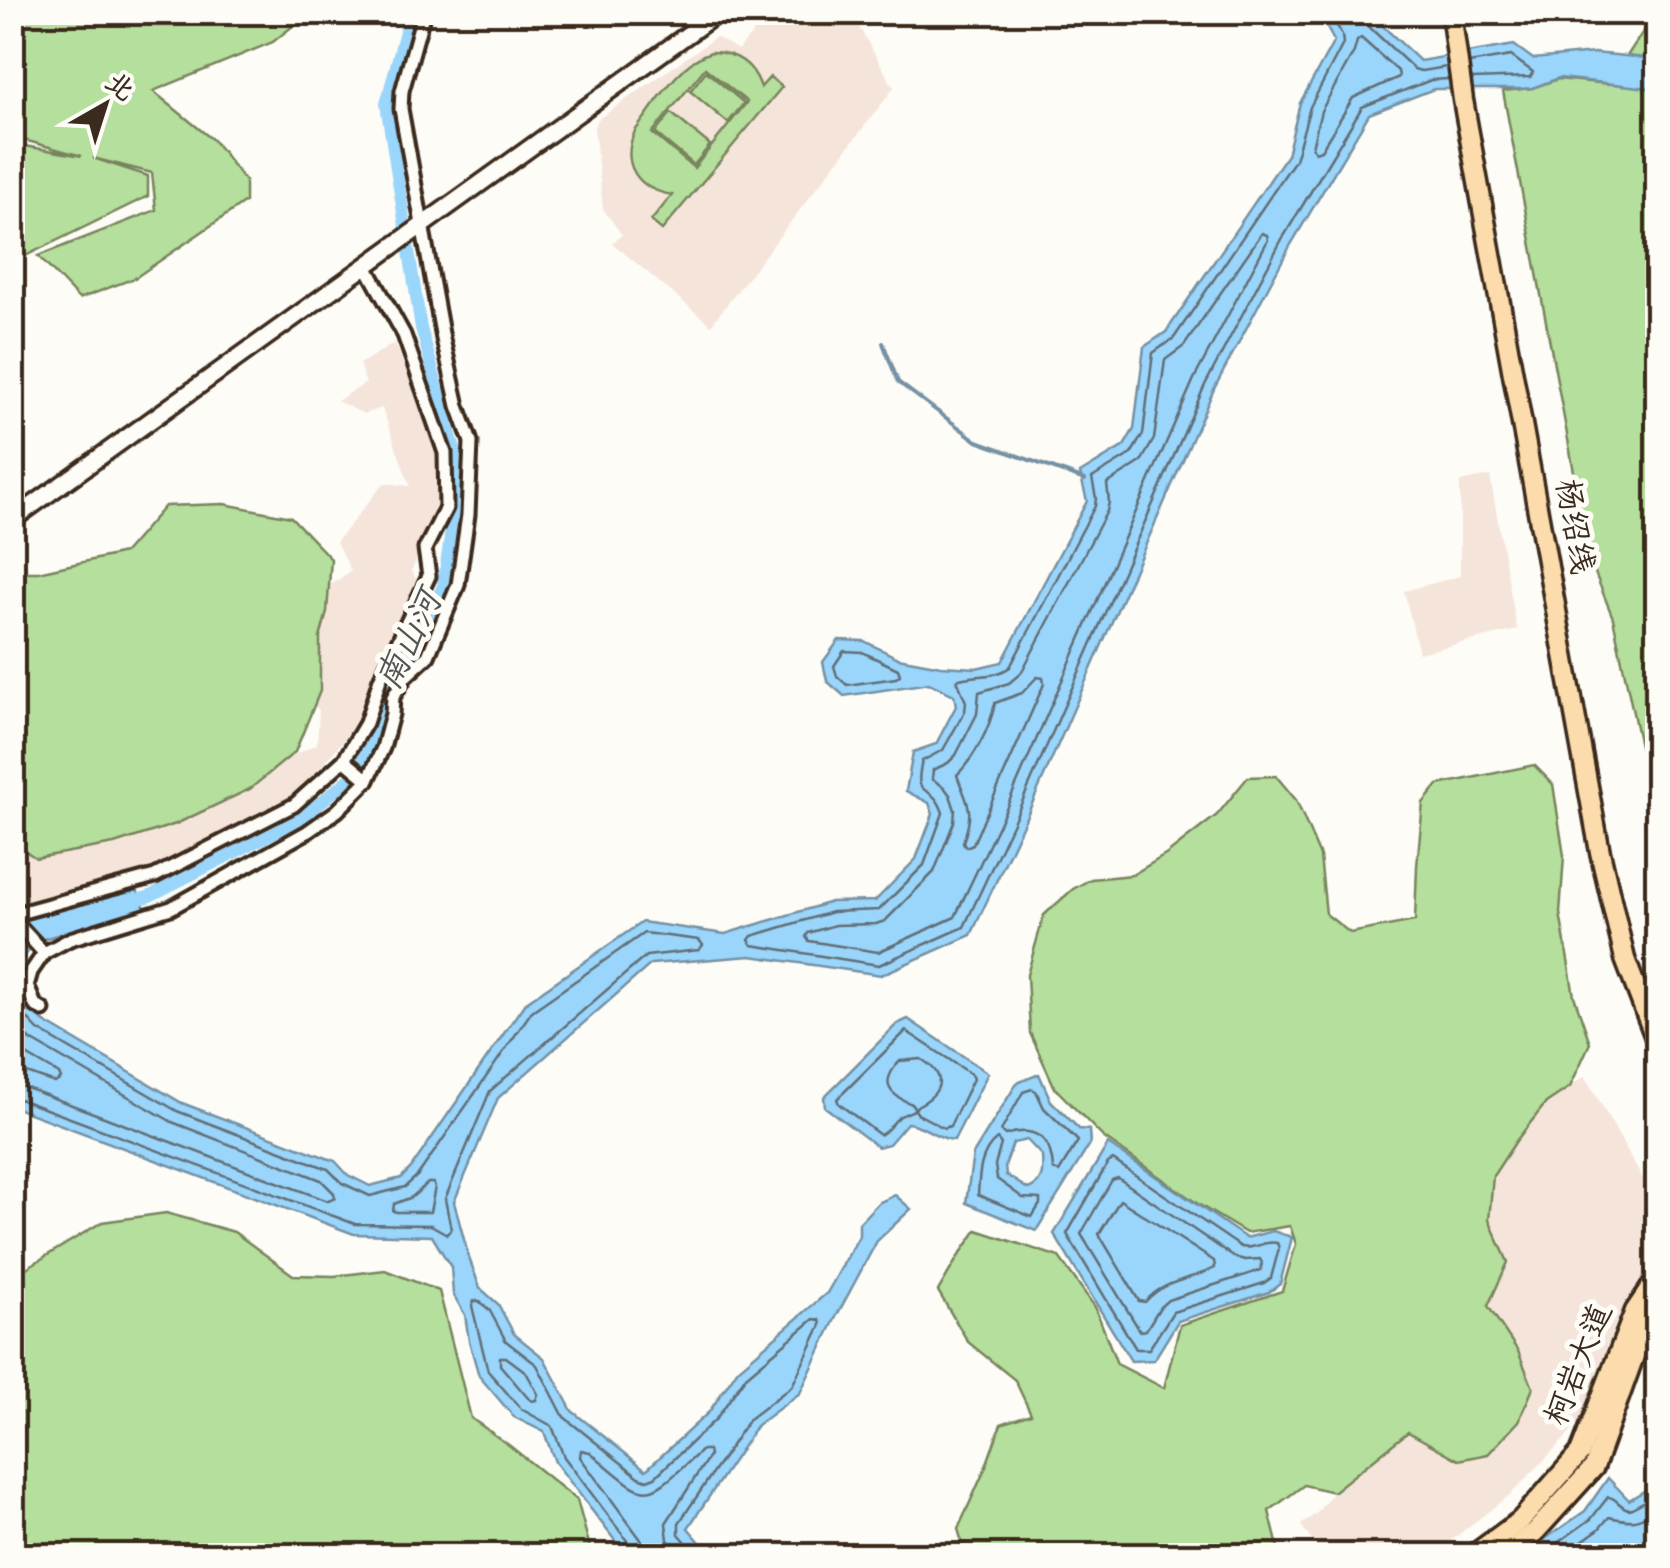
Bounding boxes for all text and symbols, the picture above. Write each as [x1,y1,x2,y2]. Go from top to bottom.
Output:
north arrow [55,55,155,155]
text: 北 [97,67,139,111]
street label: 杨绍线 [1544,476,1599,578]
water label: 南山河 [370,580,457,698]
street label: 柯岩大道 [1539,1299,1624,1432]

